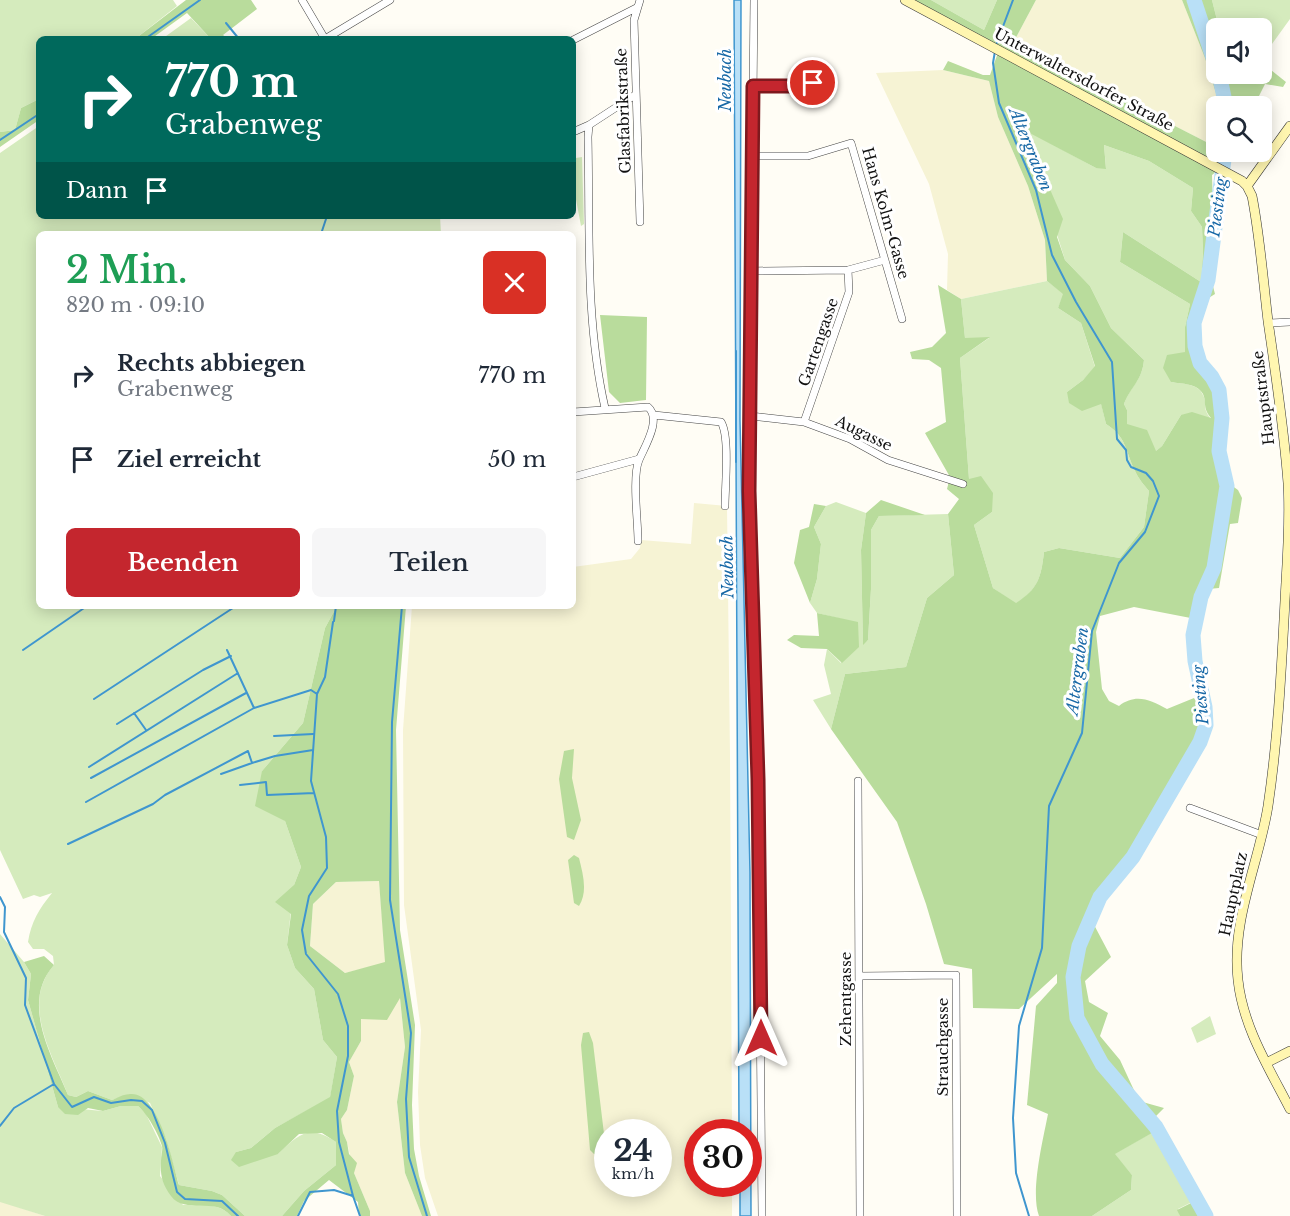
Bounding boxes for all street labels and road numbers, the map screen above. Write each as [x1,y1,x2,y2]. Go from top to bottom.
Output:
street label: Unterwaltersdorfer Straße [991,24,1177,134]
street label: Glasfabrikstraße [611,48,635,174]
street label: Hans Kolm-Gasse [858,145,914,281]
street label: Gartengasse [794,295,842,389]
street label: Hauptstraße [1248,350,1278,446]
street label: Augasse [832,411,896,455]
street label: Hauptplatz [1215,850,1251,938]
street label: Zehentgasse [836,952,855,1046]
street label: Strauchgasse [933,998,952,1096]

